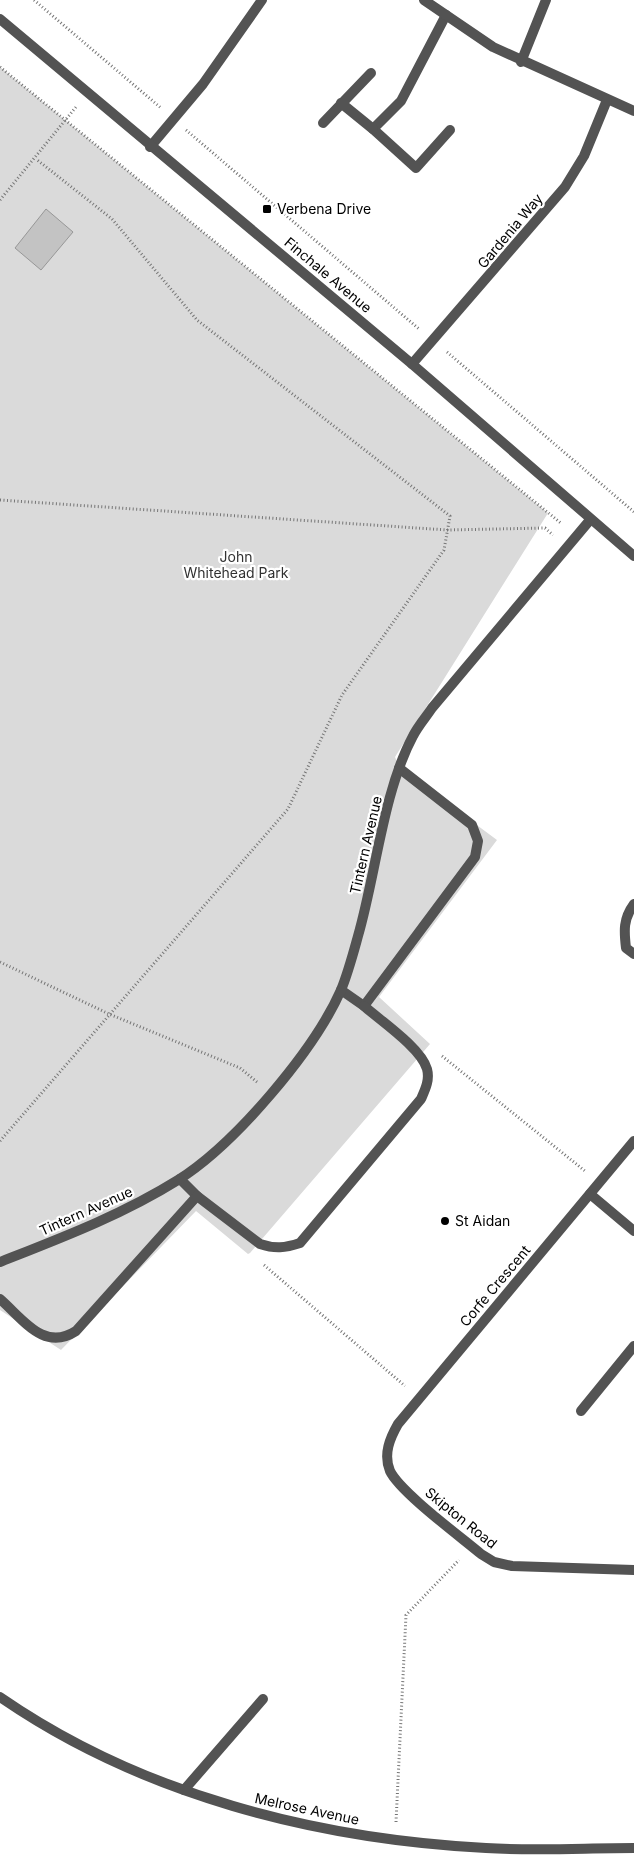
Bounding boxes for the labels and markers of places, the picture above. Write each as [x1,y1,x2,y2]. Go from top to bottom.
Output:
place label: Verbena Drive [277,200,371,217]
marker: Verbena Drive [261,203,273,215]
place label: St Aidan [455,1212,510,1229]
marker: St Aidan [439,1215,451,1227]

